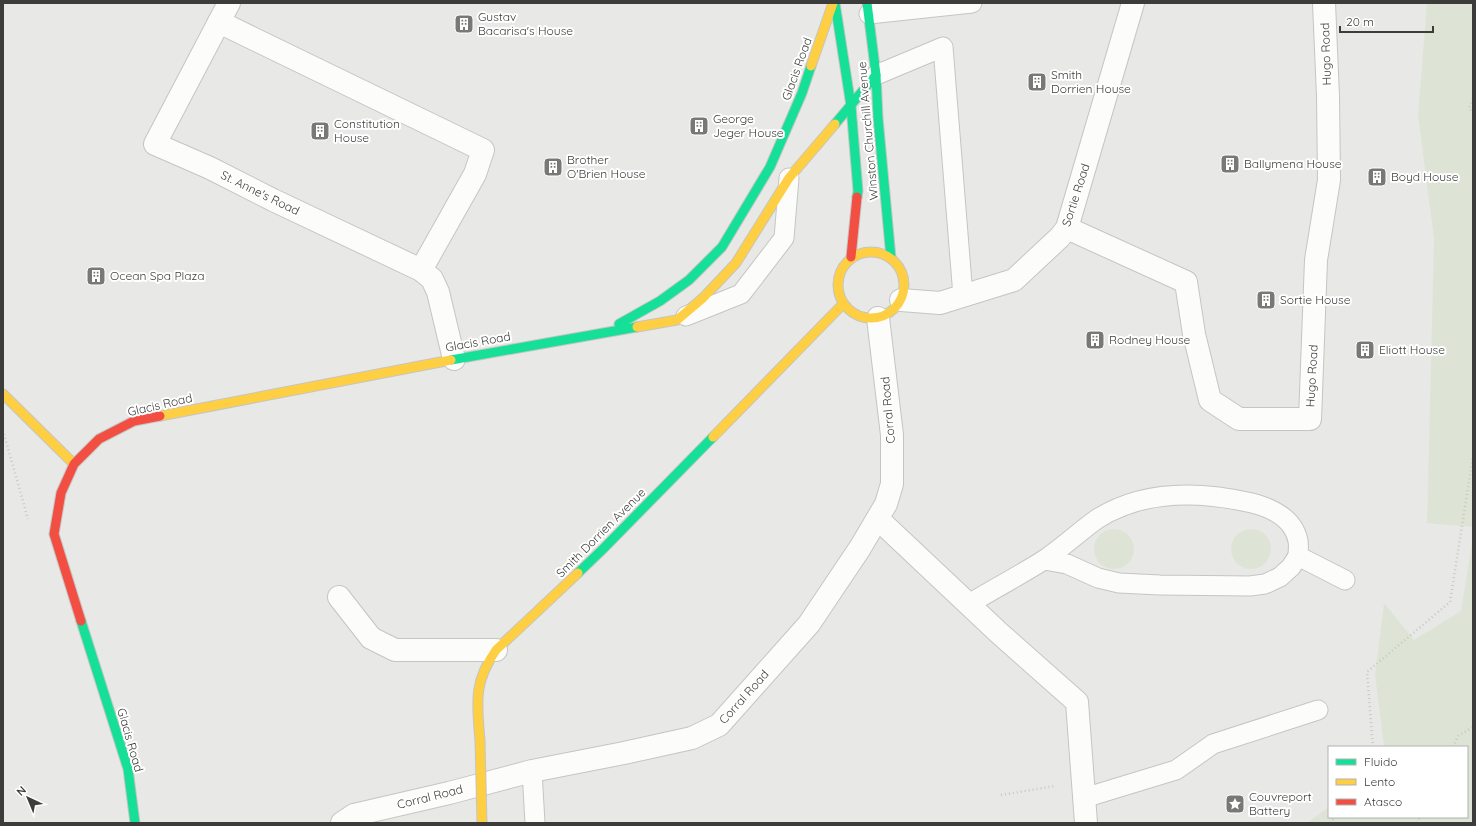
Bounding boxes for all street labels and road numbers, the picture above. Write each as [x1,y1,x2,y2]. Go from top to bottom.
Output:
street label: Hugo Road [1317,22,1334,86]
street label: Glacis Road [778,35,815,102]
street label: Winston Churchill Avenue [854,61,881,201]
street label: Sortie Road [1058,162,1093,228]
street label: St. Anne's Road [218,167,302,218]
street label: Glacis Road [444,328,512,355]
street label: Hugo Road [1302,344,1321,408]
street label: Corral Road [877,376,898,444]
street label: Glacis Road [126,390,194,419]
street label: Smith Dorrien Avenue [553,485,649,580]
street label: Corral Road [716,667,772,727]
street label: Glacis Road [114,706,147,774]
street label: Corral Road [395,781,464,812]

